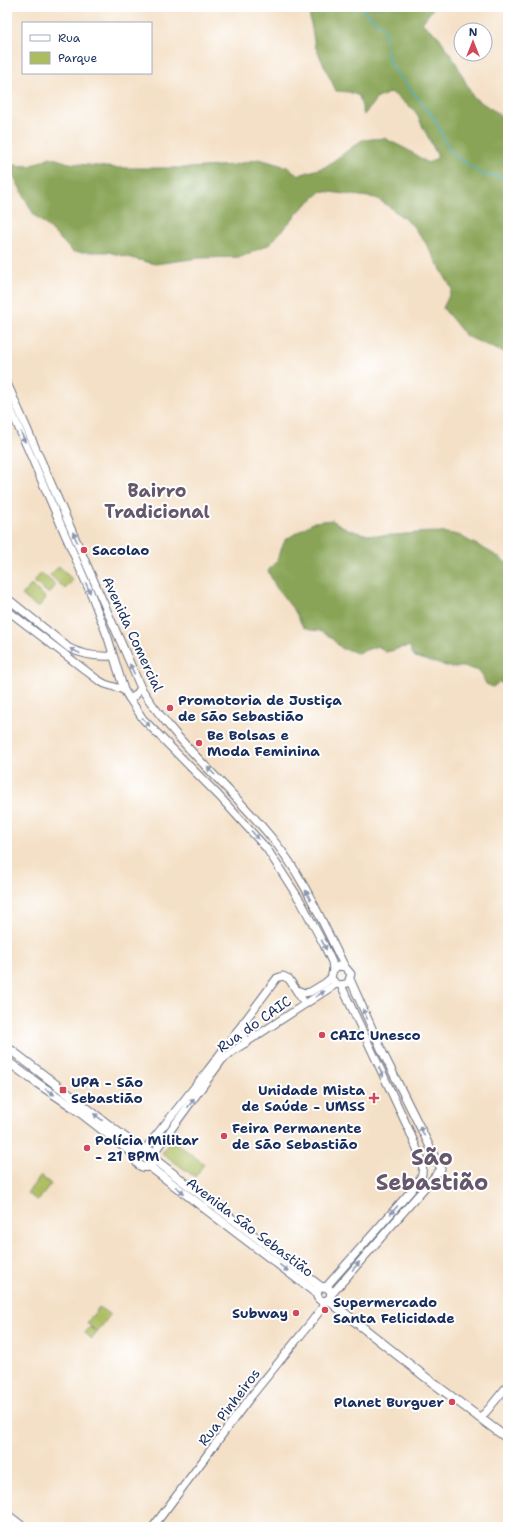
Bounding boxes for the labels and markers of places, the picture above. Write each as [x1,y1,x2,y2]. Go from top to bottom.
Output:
place label: Sacolao [92,541,149,559]
marker: Sacolao [79,545,89,555]
place label: Promotoria de Justiça de São Sebastião [178,691,342,725]
marker: Promotoria de Justiça de São Sebastião [165,703,175,713]
place label: Be Bolsas e Moda Feminina [207,726,320,760]
marker: Be Bolsas e Moda Feminina [194,738,204,748]
place label: CAIC Unesco [330,1026,421,1044]
marker: CAIC Unesco [317,1030,327,1040]
place label: UPA - São Sebastião [71,1073,143,1107]
place label: Unidade Mista de Saúde - UMSS [242,1081,365,1115]
marker: UPA - São Sebastião [58,1085,68,1095]
marker: Unidade Mista de Saúde - UMSS [368,1092,380,1104]
place label: Feira Permanente de São Sebastião [232,1119,362,1153]
place label: Polícia Militar - 21 BPM [95,1131,199,1165]
marker: Feira Permanente de São Sebastião [219,1131,229,1141]
marker: Polícia Militar - 21 BPM [82,1143,92,1153]
place label: Supermercado Santa Felicidade [333,1293,455,1327]
place label: Subway [232,1304,288,1322]
marker: Supermercado Santa Felicidade [320,1305,330,1315]
marker: Subway [291,1308,301,1318]
place label: Planet Burguer [334,1393,444,1411]
marker: Planet Burguer [447,1397,457,1407]

